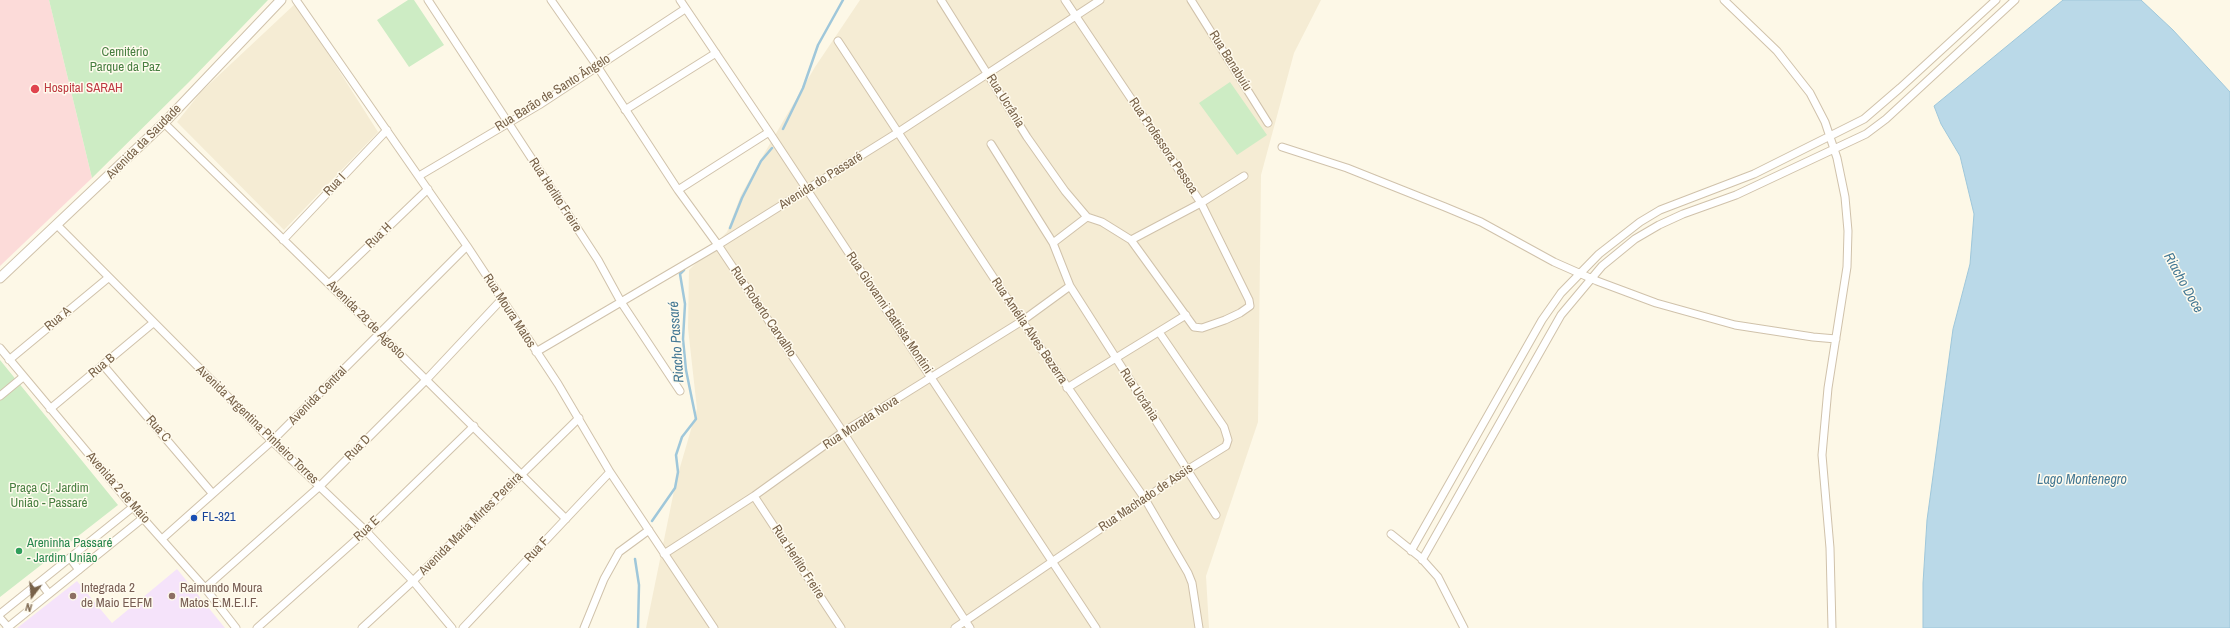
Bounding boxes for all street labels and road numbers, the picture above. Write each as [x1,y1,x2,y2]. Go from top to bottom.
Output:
street label: Rua Banabuíu [1205,28,1255,94]
street label: Rua Barão de Santo Ãngelo [493,51,613,135]
street label: Rua Ucrânia [983,71,1027,131]
street label: Rua Professora Pessoa [1125,95,1201,197]
street label: Avenida da Saudade [103,101,185,183]
street label: Avenida do Passaré [776,149,866,213]
street label: Rua Herlito Freire [525,155,585,235]
street label: Rua I [321,170,349,200]
street label: Rua H [363,220,395,252]
street label: Rua Giovanni Battista Montini [842,249,936,377]
street label: Rua Roberto Carvalho [727,264,799,360]
street label: Rua Moura Matos [479,271,539,351]
street label: Rua Amélia Alves Bezerra [988,275,1070,387]
street label: Avenida 28 de Agosto [323,277,409,363]
street label: Rua A [42,304,74,334]
street label: Rua B [86,351,118,381]
street label: Avenida Argentina Pinheiro Torres [193,362,321,488]
street label: Avenida Central [286,364,350,428]
street label: Rua Ucrânia [1116,366,1162,424]
street label: Rua Morada Nova [820,393,902,453]
street label: Rua C [142,412,174,446]
street label: Rua D [342,432,374,464]
street label: Avenida 2 de Maio [83,449,153,527]
street label: Rua Machado de Assis [1096,461,1196,535]
street label: Avenida Maria Mirtes Pereira [416,469,526,579]
street label: Rua E [351,513,383,545]
street label: Rua Herlito Freire [768,522,828,602]
street label: Rua F [521,534,553,566]

